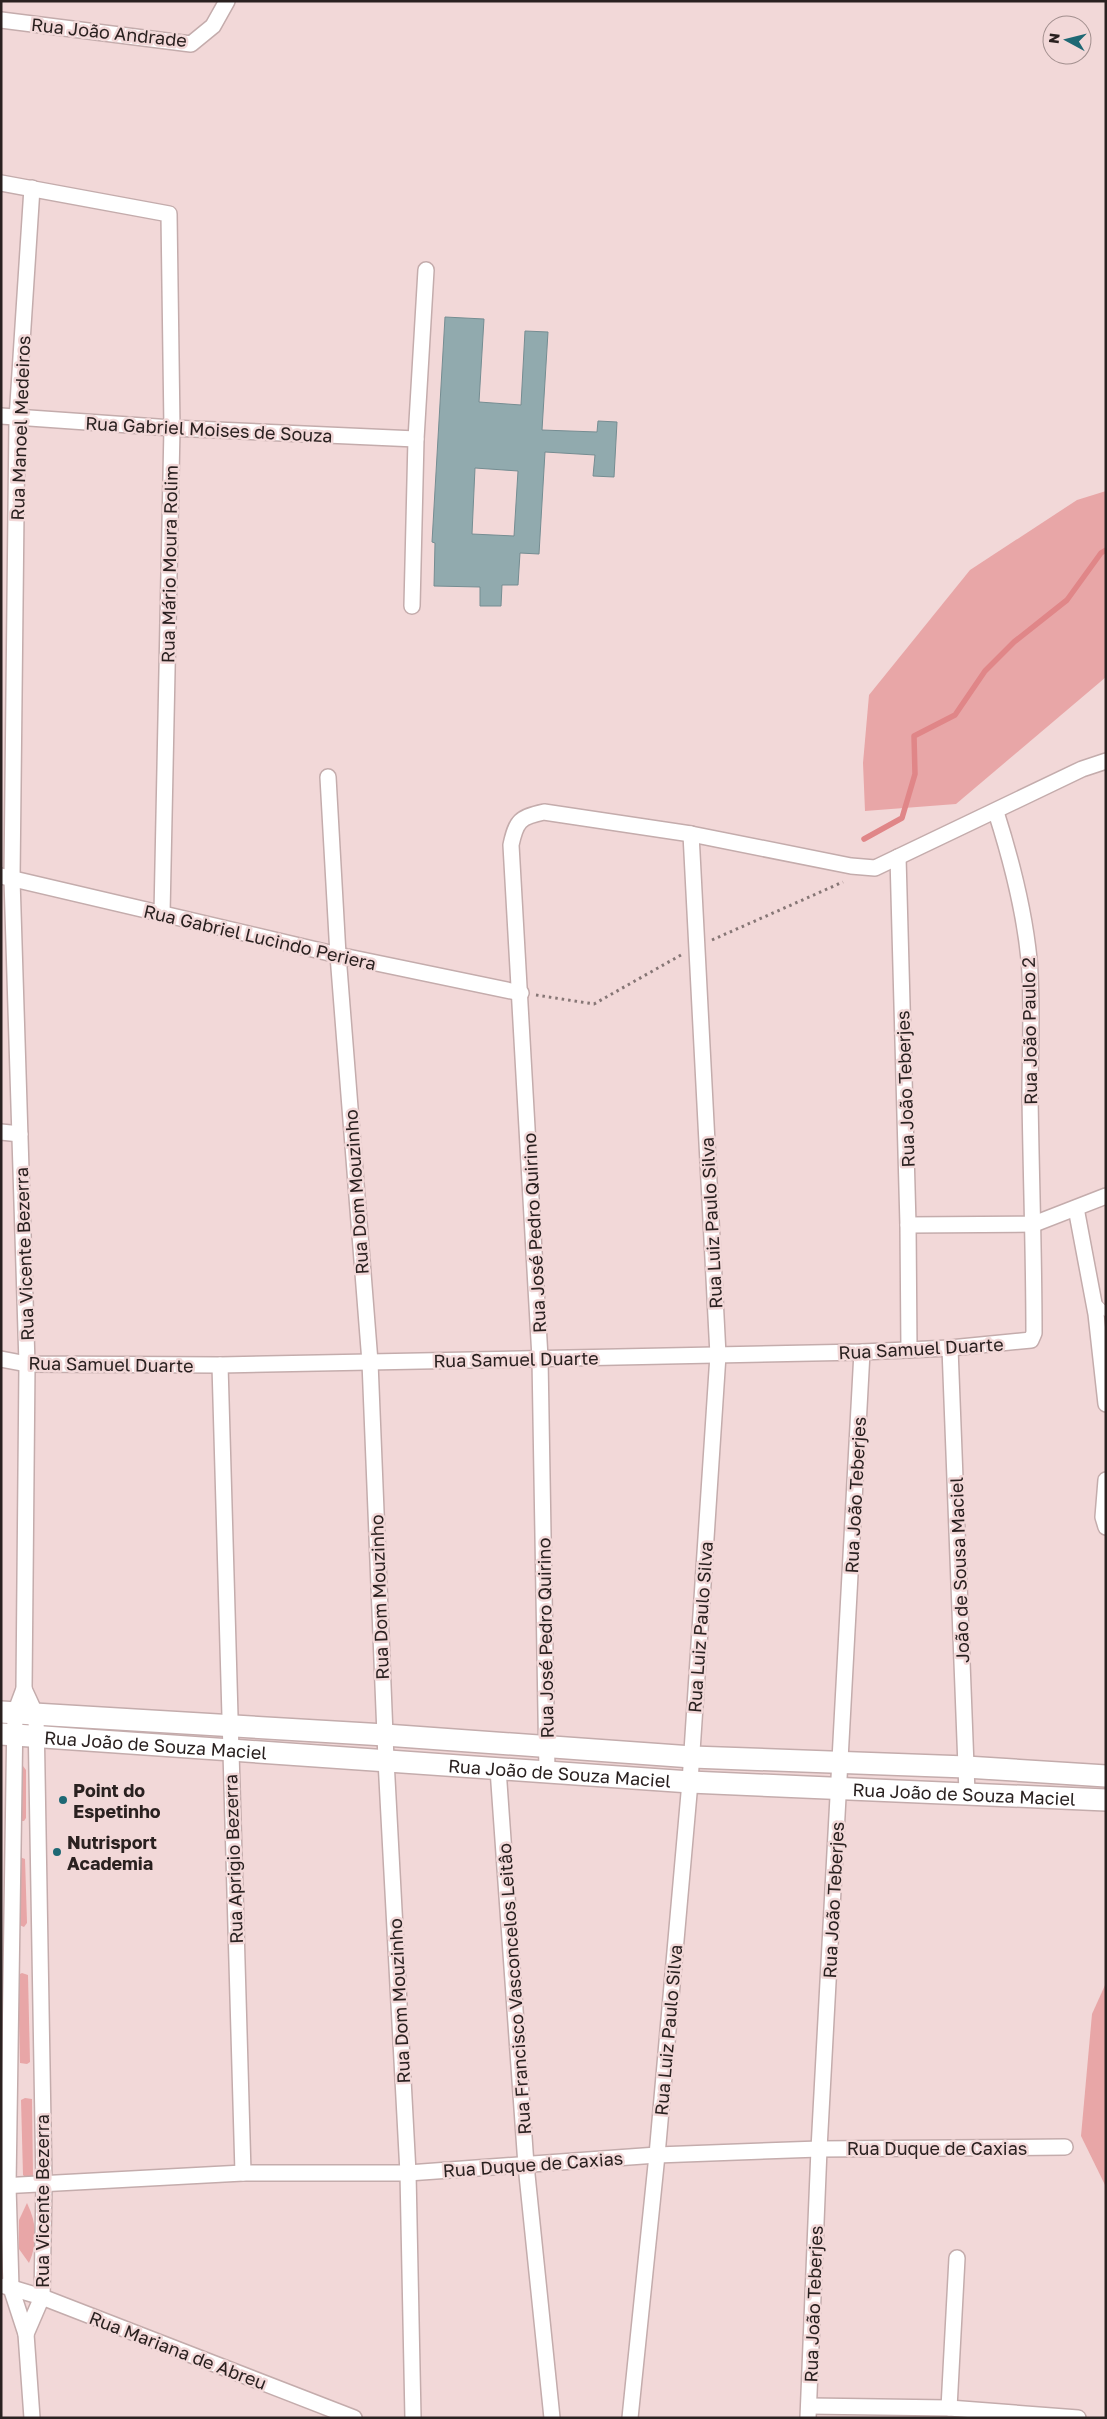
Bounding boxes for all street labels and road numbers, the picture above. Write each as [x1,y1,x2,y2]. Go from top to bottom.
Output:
street label: Rua João Andrade [30,13,188,51]
street label: Rua Manoel Medeiros [6,335,34,521]
street label: Rua Gabriel Moises de Souza [85,412,333,446]
street label: Rua Mário Moura Rolim [156,465,182,663]
street label: Rua Gabriel Lucindo Periera [142,899,378,975]
street label: Rua João Paulo 2 [1017,957,1041,1105]
street label: Rua João Teberjes [891,1010,919,1168]
street label: Rua Dom Mouzinho [339,1109,373,1275]
street label: Rua José Pedro Quirino [518,1132,550,1334]
street label: Rua Luiz Paulo Silva [696,1137,726,1309]
street label: Rua Vicente Bezerra [10,1167,38,1341]
street label: Rua Samuel Duarte [838,1333,1004,1363]
street label: Rua Samuel Duarte [433,1347,599,1371]
street label: Rua Samuel Duarte [28,1352,194,1376]
street label: Rua João Teberjes [840,1416,870,1574]
street label: João de Sousa Maciel [945,1476,973,1663]
street label: Rua Dom Mouzinho [365,1514,393,1680]
street label: Rua José Pedro Quirino [532,1537,558,1739]
street label: Rua Luiz Paulo Silva [683,1541,717,1713]
street label: Rua João de Souza Maciel [43,1726,268,1764]
street label: Rua João de Souza Maciel [447,1754,672,1792]
street label: Rua Aprigio Bezerra [219,1774,247,1944]
street label: Rua João de Souza Maciel [852,1778,1076,1810]
street label: Rua João Teberjes [818,1821,848,1979]
street label: Rua Francisco Vasconcelos Leitâo [493,1843,535,2135]
street label: Rua Dom Mouzinho [384,1918,414,2084]
street label: Rua Luiz Paulo Silva [650,1943,686,2117]
street label: Rua Vicente Bezerra [31,2114,53,2288]
street label: Rua Duque de Caxias [847,2137,1027,2159]
street label: Rua Duque de Caxias [442,2147,624,2181]
street label: Rua João Teberjes [799,2225,827,2383]
street label: Rua Mariana de Abreu [86,2306,270,2394]

